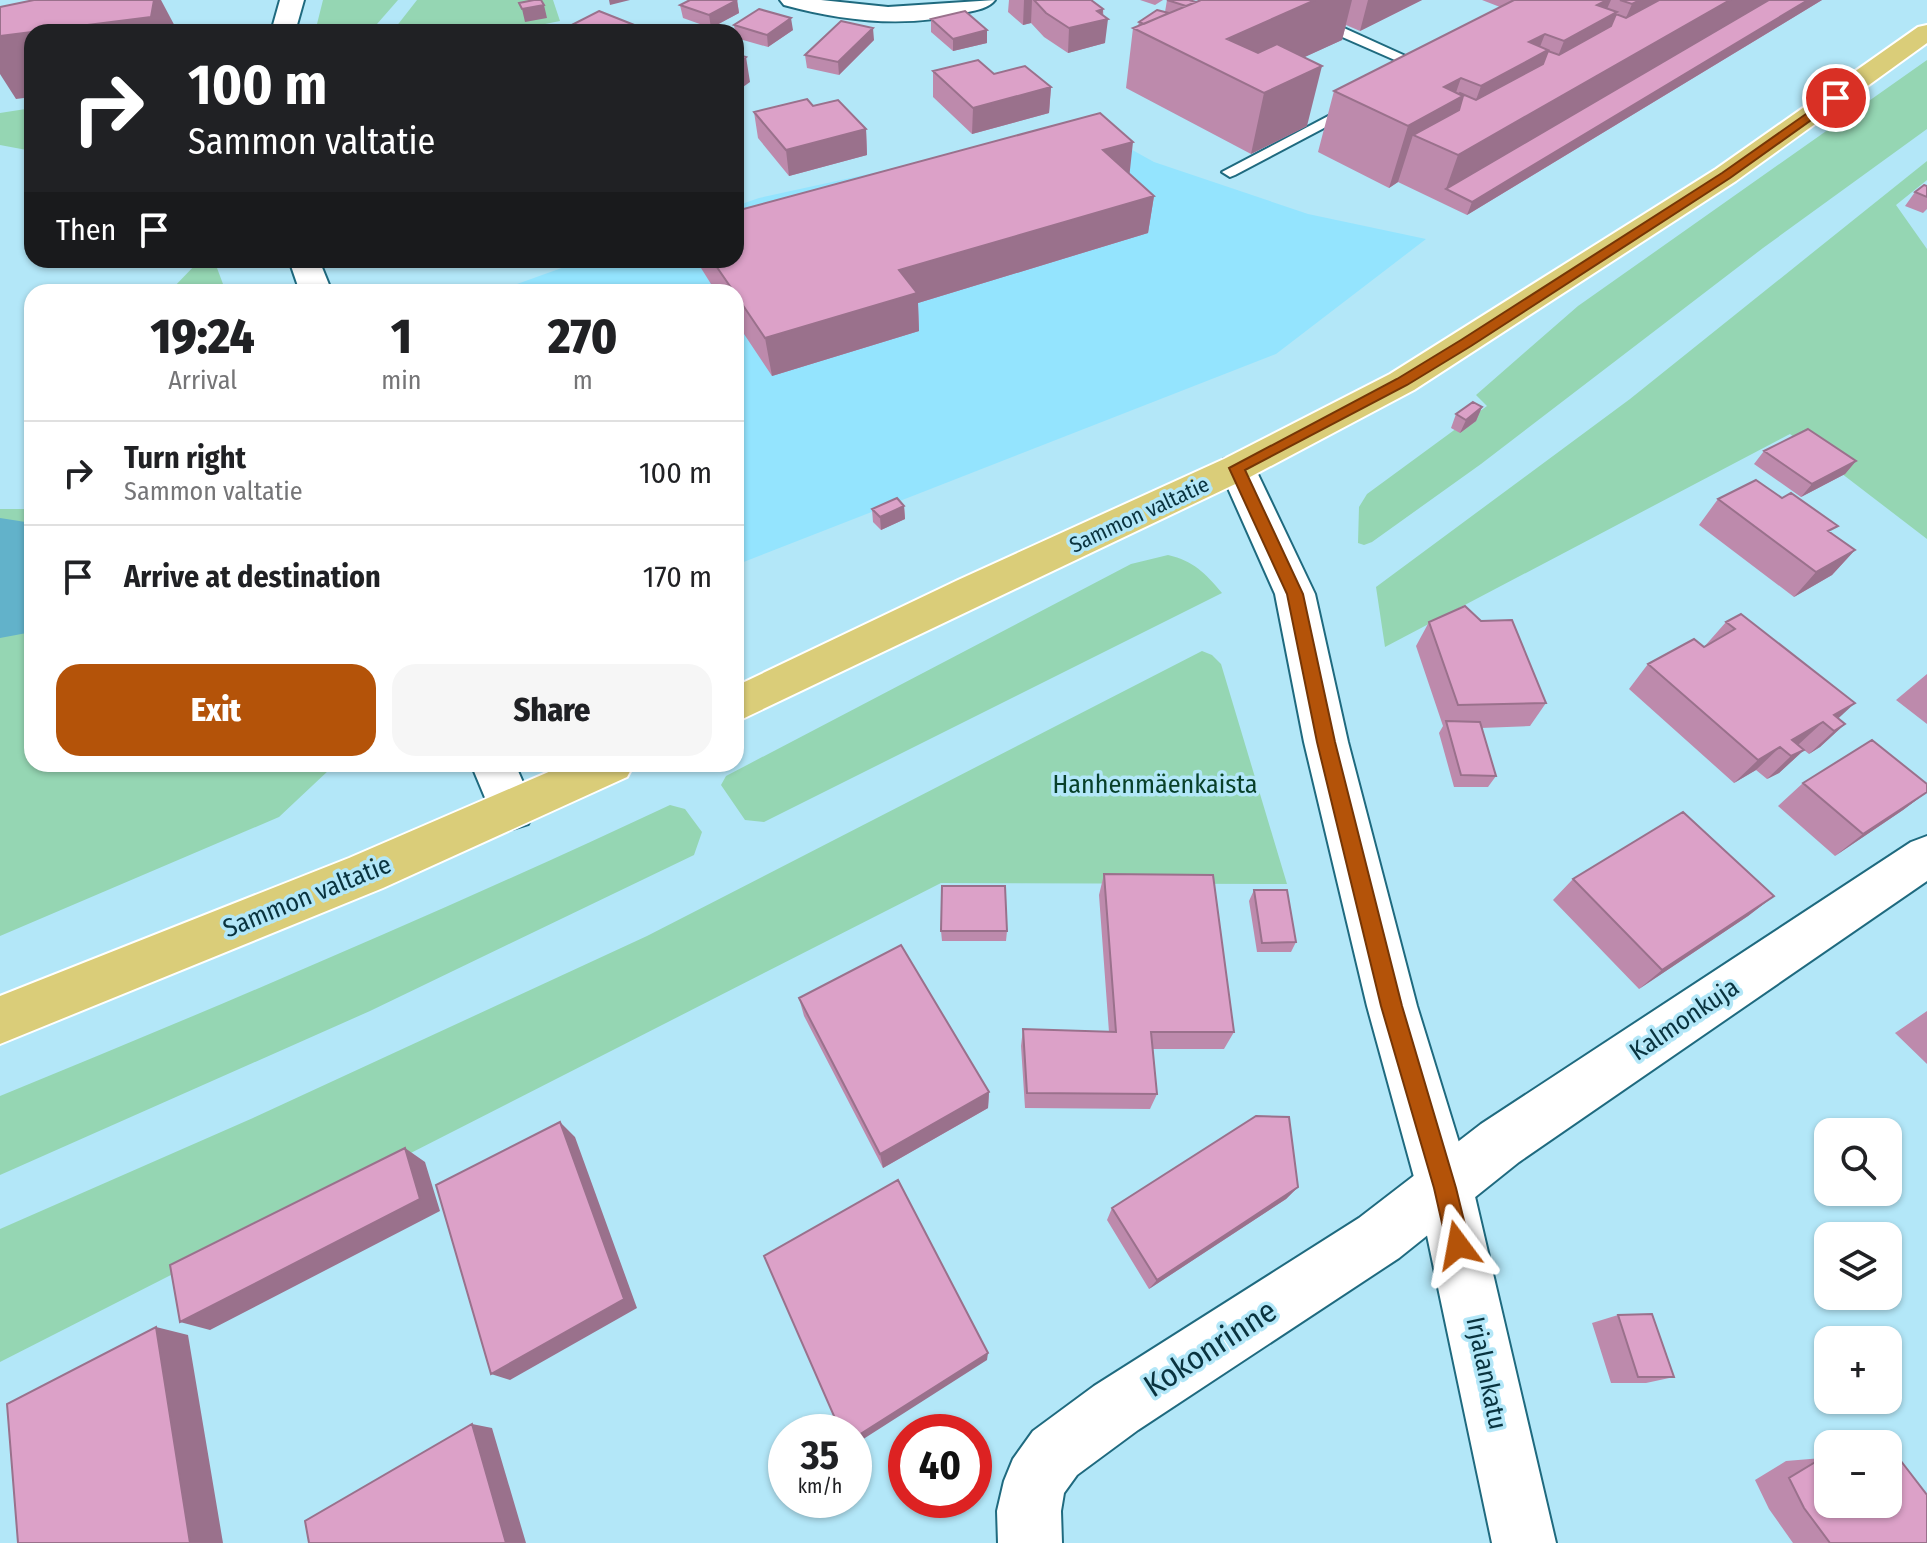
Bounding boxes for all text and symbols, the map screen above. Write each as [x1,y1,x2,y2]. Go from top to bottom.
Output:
text: 100 m [188,52,327,119]
icon: right [56,56,160,160]
pin [1802,64,1870,132]
icon: arrive [1814,76,1858,120]
text: Sammon valtatie [188,120,435,164]
icon: arrive [132,208,176,252]
text: Then [56,212,116,248]
text: 19:24 [151,308,255,366]
text: 1 [391,308,412,366]
text: 270 [548,308,617,366]
text: Arrival [168,365,237,396]
text: min [381,365,421,396]
text: m [573,365,593,396]
text: Turn right [124,440,246,476]
icon: right [56,451,100,495]
text: 100 m [639,455,712,491]
street label: Sammon valtatie [1065,470,1213,559]
text: Sammon valtatie [124,476,303,507]
icon: arrive [56,555,100,599]
text: Arrive at destination [124,559,381,595]
text: 170 m [643,559,712,595]
button: Exit [56,664,376,756]
button: Share [392,664,712,756]
park label: Hanhenmäenkaista [1053,769,1257,800]
street label: Sammon valtatie [219,849,396,944]
street label: Kalmonkuja [1624,972,1745,1067]
map controls [1814,1118,1902,1518]
button: search [1814,1118,1902,1206]
position arrow [1416,1203,1500,1287]
button: layers [1814,1222,1902,1310]
street label: Kokonrinne [1137,1291,1283,1405]
street label: Irjalankatu [1459,1314,1514,1432]
button: + [1814,1326,1902,1414]
speed limit sign: 40 [888,1414,992,1518]
button: − [1814,1430,1902,1518]
text: 35 [801,1432,839,1480]
text: km/h [798,1474,842,1498]

